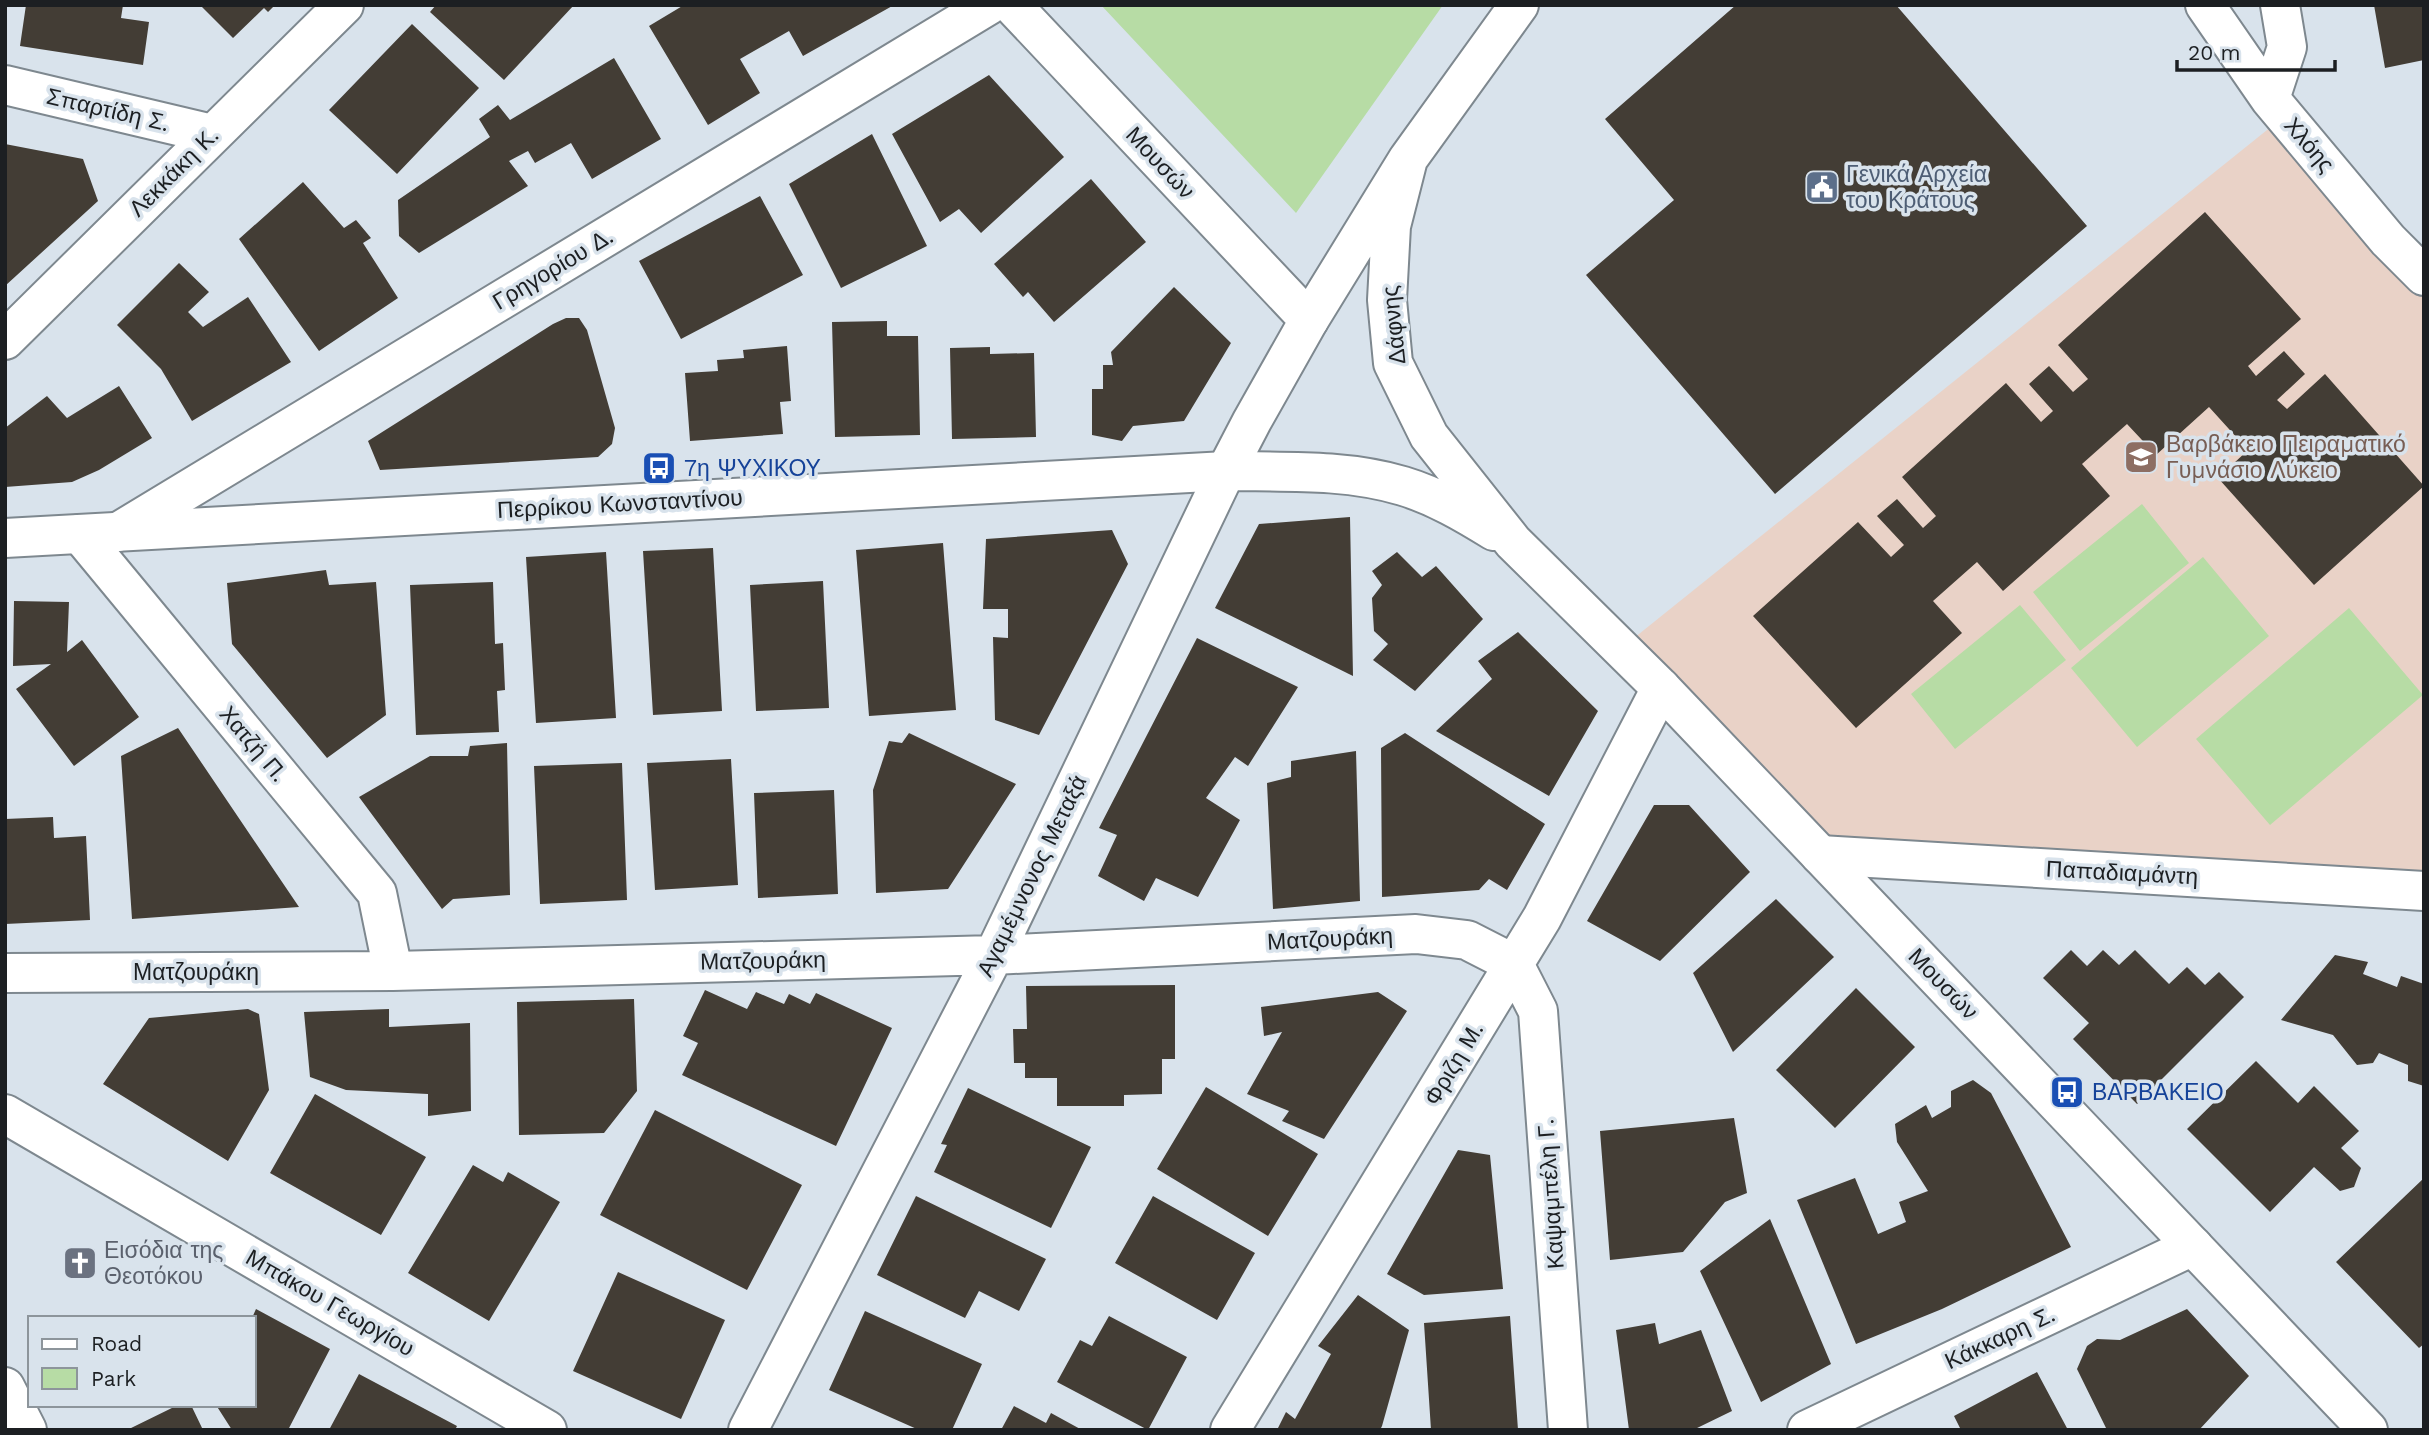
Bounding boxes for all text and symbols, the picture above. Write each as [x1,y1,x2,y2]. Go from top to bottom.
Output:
scale bar [2177,28,2334,72]
text: 20 m [2188,40,2240,65]
street label: Σπαρτίδη Σ. [44,83,172,137]
street label: Χλόης [2278,112,2340,178]
street label: Λεκκάκη Κ. [124,122,224,222]
street label: Μουσών [1120,122,1200,204]
place label: Γενικά Αρχεία του Κράτους [1846,161,1987,214]
public building icon: Γενικά Αρχεία του Κράτους [1803,168,1841,206]
street label: Γρηγορίου Δ. [488,222,618,316]
street label: Δάφνης [1376,284,1412,366]
place label: Βαρβάκειο Πειραματικό Γυμνάσιο Λύκειο [2166,431,2406,484]
school or university icon: Βαρβάκειο Πειραματικό Γυμνάσιο Λύκειο [2122,438,2160,476]
bus stop icon: 7η ΨΥΧΙΚΟΥ [640,449,678,487]
place label: 7η ΨΥΧΙΚΟΥ [684,455,821,482]
street label: Περρίκου Κωνσταντίνου [497,484,743,524]
street label: Χατζή Π. [214,701,292,787]
street label: Αγαμέμνονος Μεταξά [972,771,1092,981]
street label: Παπαδιαμάντη [2045,856,2199,890]
street label: Ματζουράκη [1266,922,1394,956]
street label: Μουσών [1903,943,1983,1025]
street label: Ματζουράκη [700,946,826,976]
street label: Ματζουράκη [133,959,259,986]
street label: Φριζη Μ. [1419,1018,1489,1110]
bus stop icon: ΒΑΡΒΑΚΕΙΟ [2048,1073,2086,1111]
place label: ΒΑΡΒΑΚΕΙΟ [2092,1079,2224,1106]
street label: Καψαμπέλη Γ. [1532,1118,1570,1270]
place label: Εισόδια της Θεοτόκου [104,1237,223,1290]
church icon: Εισόδια της Θεοτόκου [61,1244,99,1282]
street label: Μπάκου Γεωργίου [241,1244,419,1362]
street label: Κάκκαρη Σ. [1941,1301,2059,1375]
legend [28,1316,256,1407]
text: Road [91,1331,142,1356]
text: Park [91,1366,136,1391]

